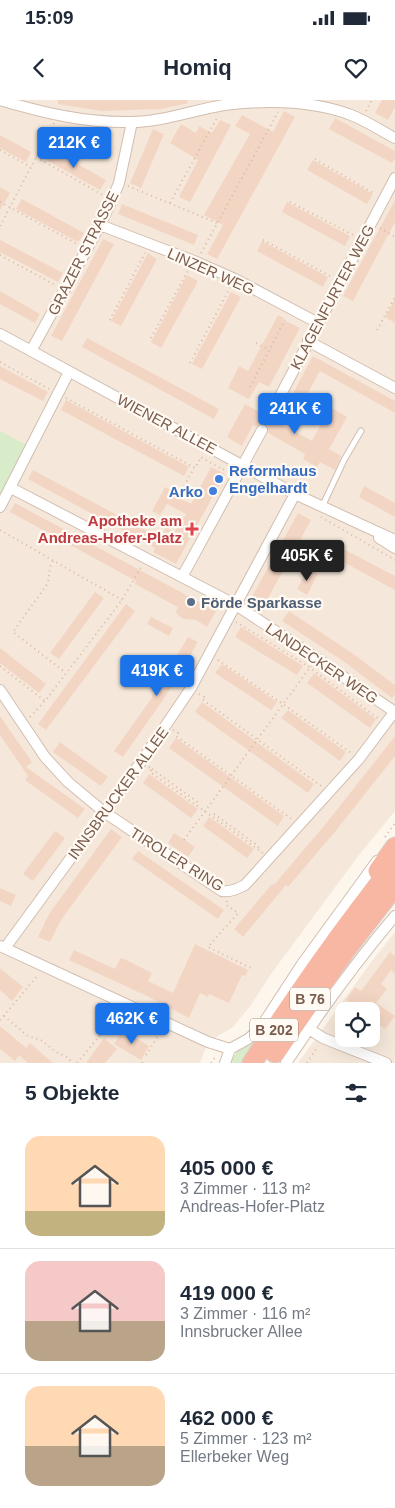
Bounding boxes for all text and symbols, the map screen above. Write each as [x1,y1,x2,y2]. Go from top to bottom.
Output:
text: 15:09 [25,7,74,28]
icon: back [25,54,53,82]
icon: heart [342,54,370,82]
text: Homiq [163,55,232,80]
pin: 212K € [33,127,115,169]
text: 212K € [48,134,100,151]
street label: GRAZER STRASSE [44,188,122,318]
street label: KLAGENFURTER WEG [287,222,377,372]
street label: LINZER WEG [165,244,257,298]
street label: WIENER ALLEE [114,391,220,457]
pin: 241K € [254,392,336,435]
text: 241K € [269,400,321,417]
place label: Reformhaus Engelhardt [229,462,317,496]
marker: Reformhaus Engelhardt [213,473,225,485]
place label: Arko [169,483,203,500]
marker: Arko [207,485,219,497]
place label: Apotheke am Andreas-Hofer-Platz [38,512,182,546]
marker: Apotheke am Andreas-Hofer-Platz [186,523,198,535]
pin: 405K € [266,540,348,582]
text: 405K € [281,547,333,564]
place label: Förde Sparkasse [201,594,322,611]
marker: Förde Sparkasse [185,596,197,608]
street label: LANDECKER WEG [263,619,381,707]
pin: 419K € [116,654,198,697]
text: 419K € [131,662,183,679]
street label: INNSBRUCKER ALLEE [64,724,172,862]
street label: TIROLER RING [127,824,227,894]
road number: B 76 [290,988,330,1011]
pin: 462K € [91,1002,173,1045]
map controls [335,1002,380,1047]
button: locate [335,1002,380,1047]
text: 462K € [106,1010,158,1027]
road number: B 202 [250,1018,298,1042]
icon: filters [342,1079,370,1107]
text: 5 Objekte [25,1081,120,1104]
icon: home [65,1156,125,1216]
text: 405 000 € [180,1156,273,1179]
text: 3 Zimmer · 113 m² [180,1180,310,1197]
text: Andreas-Hofer-Platz [180,1198,325,1215]
icon: home [65,1281,125,1341]
text: 419 000 € [180,1281,273,1304]
text: 3 Zimmer · 116 m² [180,1305,310,1322]
text: Innsbrucker Allee [180,1323,303,1340]
icon: home [65,1406,125,1466]
text: 462 000 € [180,1406,273,1429]
text: 5 Zimmer · 123 m² [180,1430,312,1447]
text: Ellerbeker Weg [180,1448,289,1465]

